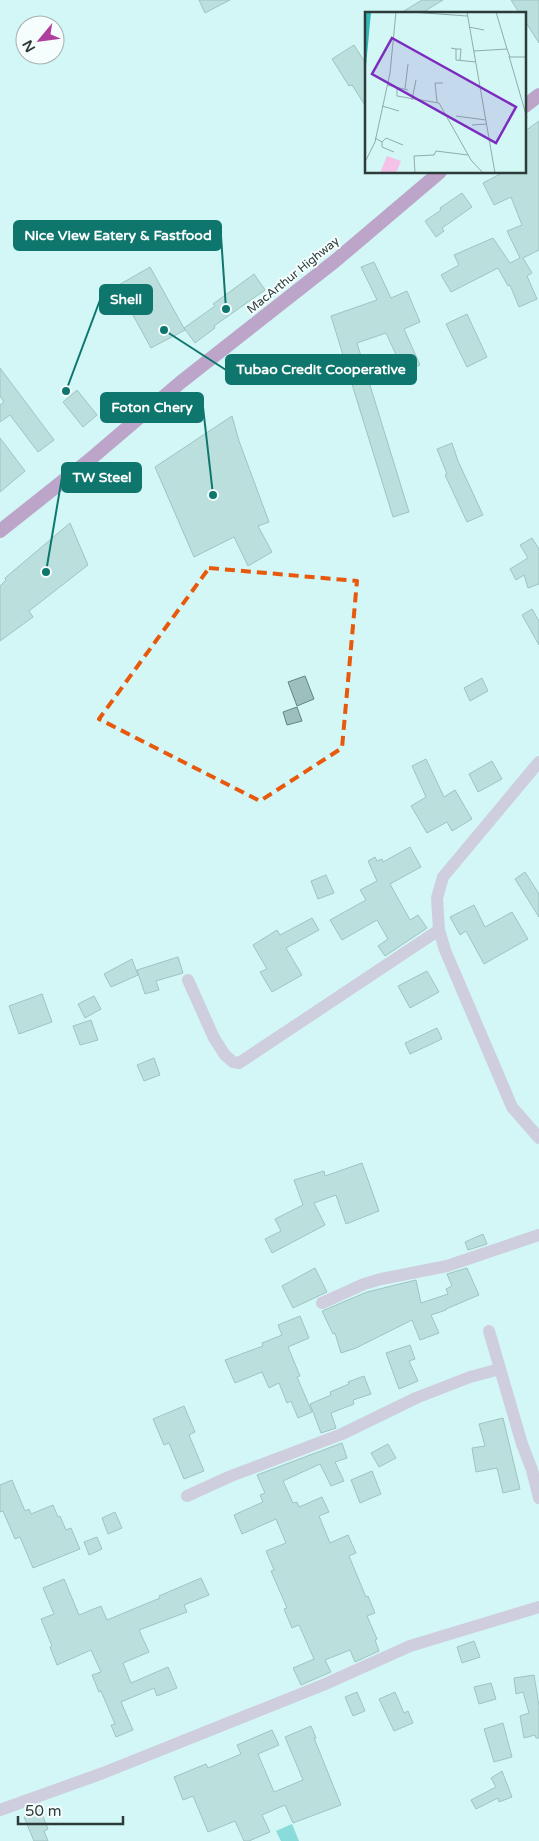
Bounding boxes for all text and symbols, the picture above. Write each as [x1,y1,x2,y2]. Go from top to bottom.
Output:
inset map [365,12,526,174]
north arrow [15,15,65,65]
text: N [19,37,39,55]
callout: Nice View Eatery & Fastfood [14,221,221,250]
text: Nice View Eatery & Fastfood [24,227,212,244]
street label: MacArthur Highway [244,233,342,316]
callout: Shell [100,285,152,314]
text: Shell [110,291,142,308]
callout: Tubao Credit Cooperative [226,355,416,384]
text: Tubao Credit Cooperative [235,361,406,378]
callout: Foton Chery [101,393,203,422]
text: Foton Chery [111,399,193,416]
callout: TW Steel [62,463,141,492]
text: TW Steel [71,469,132,486]
scale bar [18,1794,122,1826]
text: 50 m [25,1802,62,1820]

